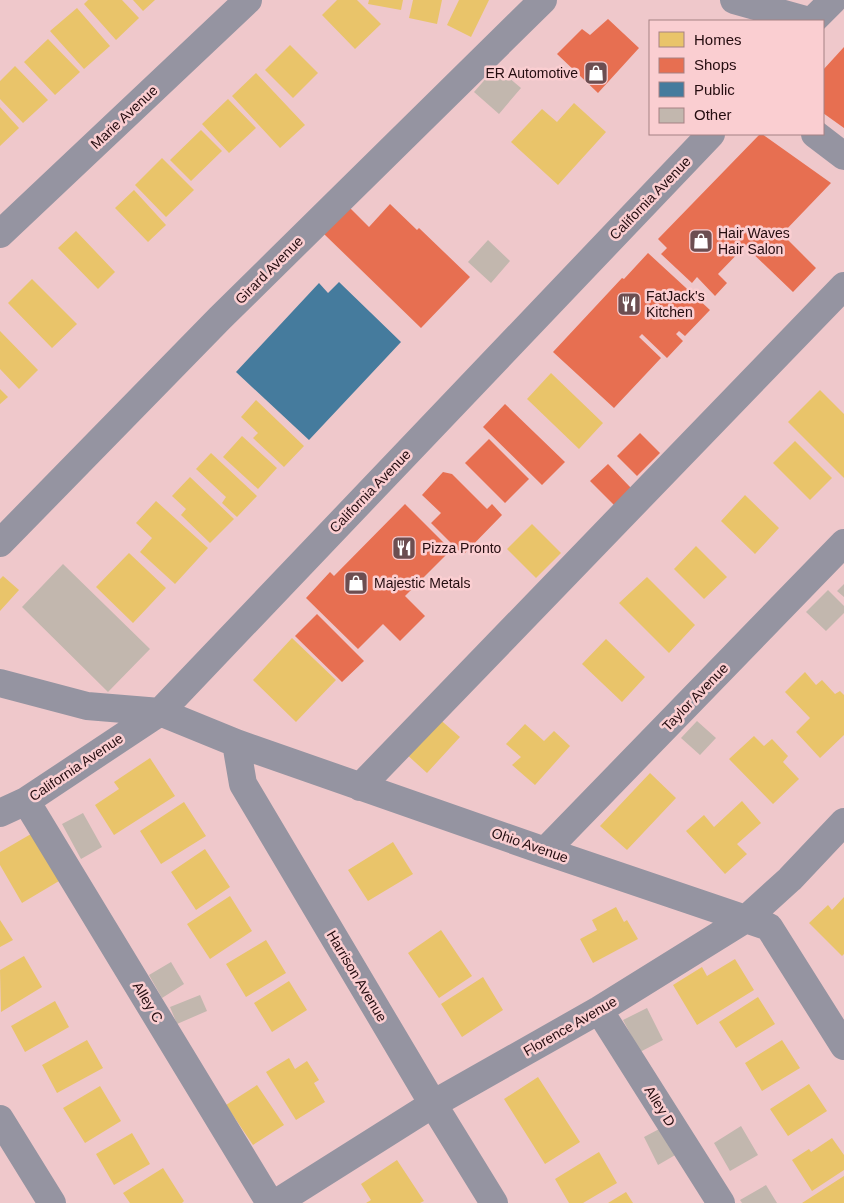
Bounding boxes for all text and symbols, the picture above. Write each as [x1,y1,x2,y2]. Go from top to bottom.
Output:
legend [649,20,824,135]
text: Homes [694,31,742,48]
text: Shops [694,56,737,73]
shop icon: ER Automotive [583,60,609,86]
place label: ER Automotive [485,65,578,81]
text: Public [694,81,735,98]
street label: Marie Avenue [87,82,161,152]
text: Other [694,106,732,123]
street label: California Avenue [606,153,694,243]
place label: Hair Waves Hair Salon [718,225,790,257]
shop icon: Hair Waves Hair Salon [688,228,714,254]
street label: Girard Avenue [232,233,306,307]
place label: FatJack's Kitchen [646,288,705,320]
restaurant icon: FatJack's Kitchen [616,291,642,317]
street label: California Avenue [326,446,414,536]
restaurant icon: Pizza Pronto [391,535,417,561]
place label: Pizza Pronto [422,540,502,556]
shop icon: Majestic Metals [343,570,369,596]
place label: Majestic Metals [374,575,470,591]
street label: Taylor Avenue [659,660,731,734]
street label: California Avenue [26,730,126,804]
street label: Ohio Avenue [490,824,571,866]
street label: Harrison Avenue [324,928,391,1025]
street label: Alley C [130,979,166,1025]
street label: Florence Avenue [521,993,620,1059]
street label: Alley D [641,1083,679,1129]

